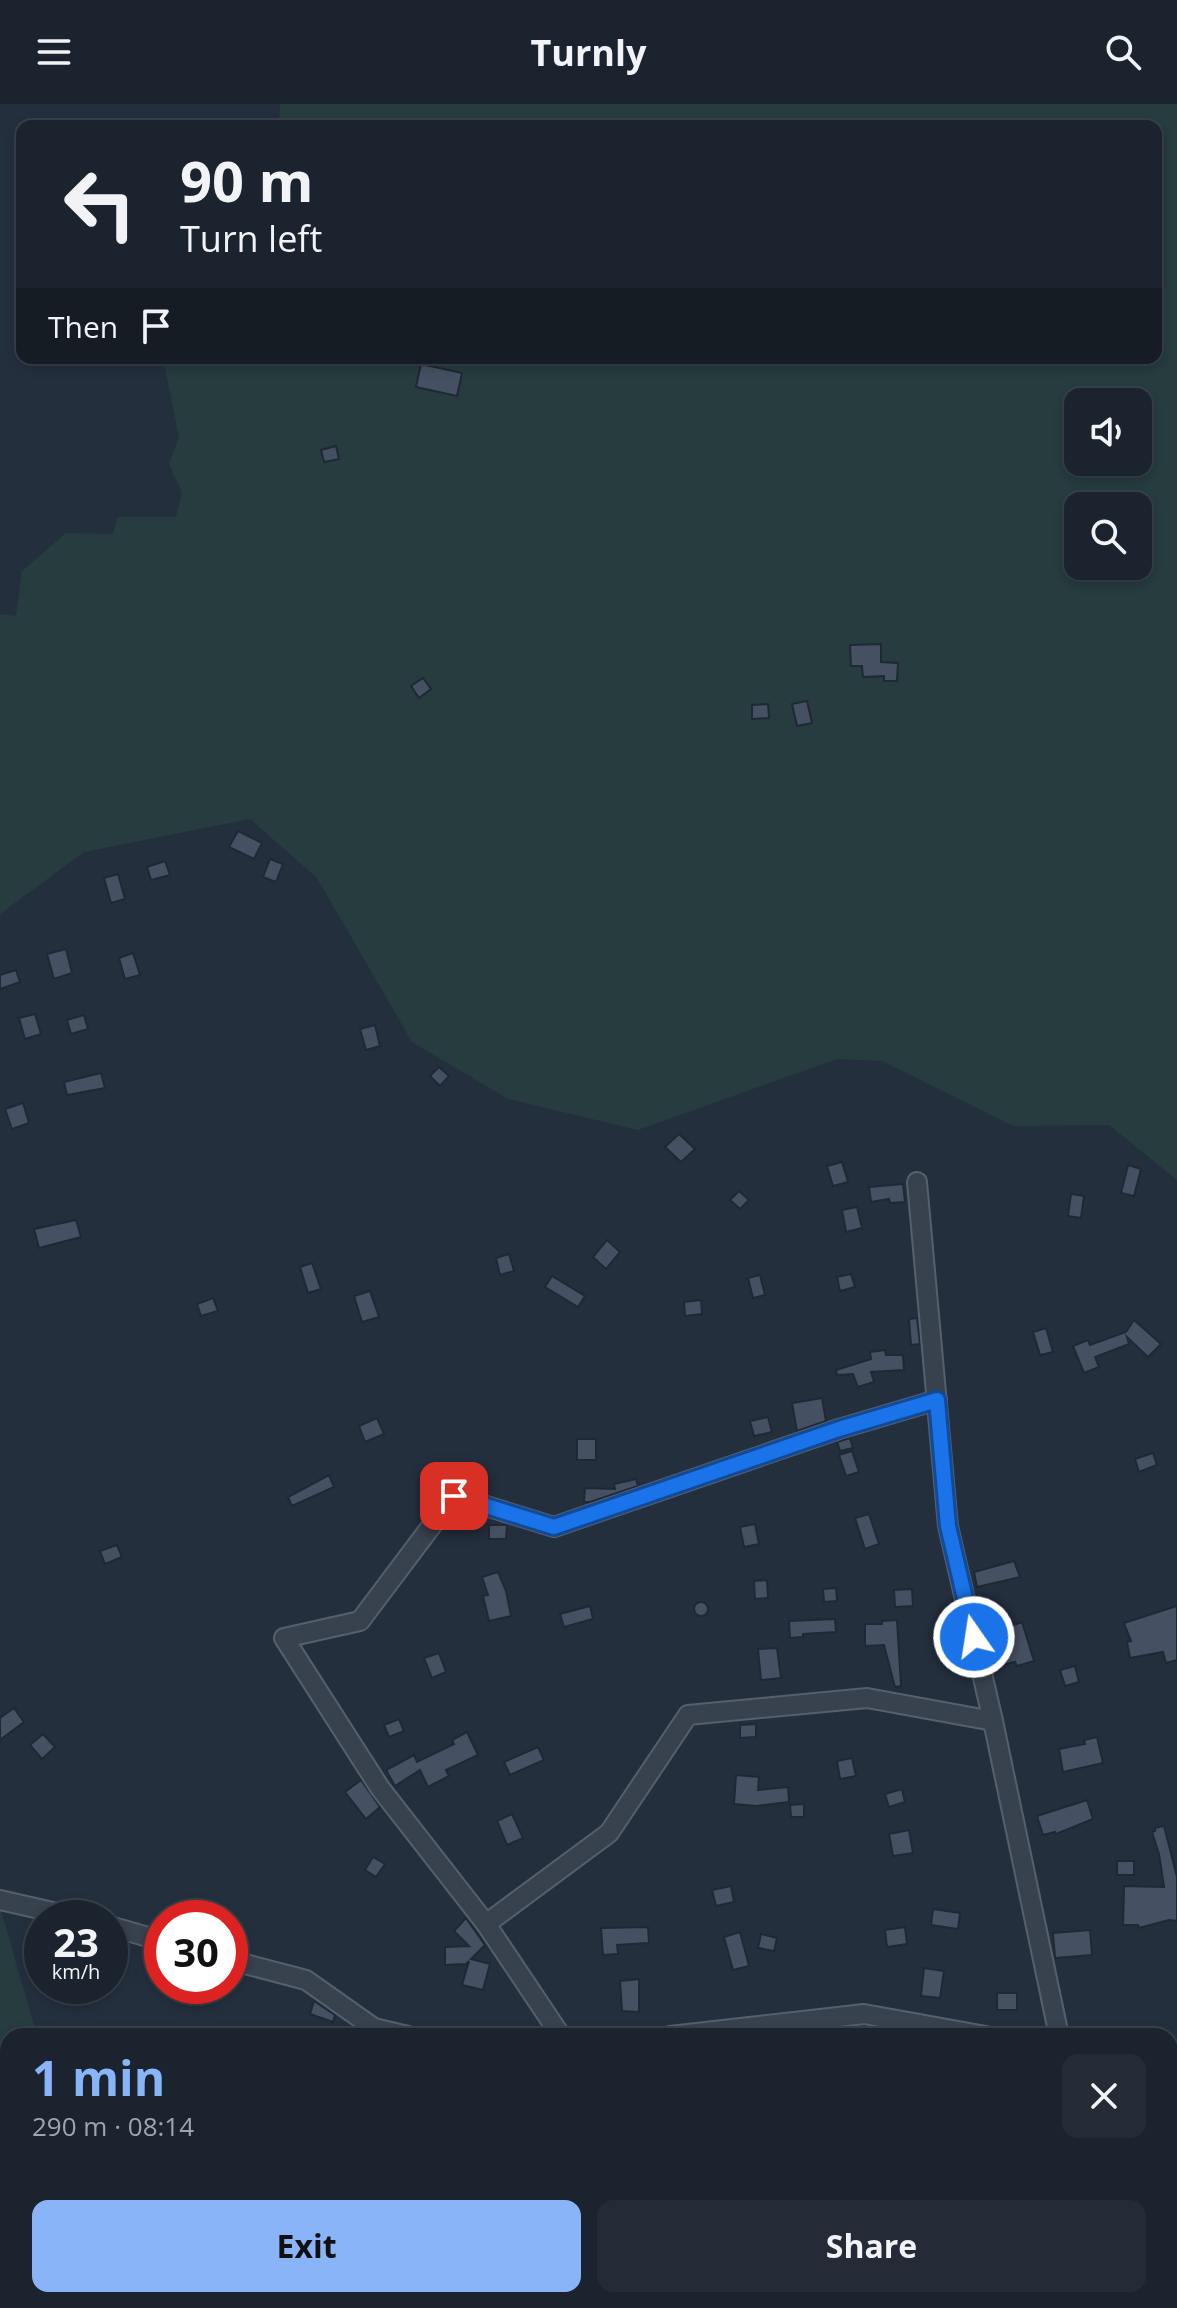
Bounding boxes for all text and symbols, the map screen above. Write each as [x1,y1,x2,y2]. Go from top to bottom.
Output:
text: Turnly [531,28,646,77]
icon: menu [32,30,76,74]
icon: search [1101,30,1145,74]
text: 90 m [180,142,314,218]
icon: left [48,152,152,256]
text: Turn left [180,214,322,263]
icon: arrive [134,304,178,348]
text: Then [48,306,118,347]
map controls [1064,388,1152,580]
button: sound [1064,388,1152,476]
button: search [1064,492,1152,580]
pin [420,1462,488,1530]
icon: arrive [432,1474,476,1518]
position arrow [932,1595,1016,1679]
speed limit sign: 30 [144,1900,248,2004]
text: 23 [53,1914,99,1969]
text: km/h [52,1958,100,1985]
text: 1 min [32,2045,165,2110]
button: close [1062,2054,1146,2138]
text: 290 m · 08:14 [32,2108,194,2144]
button: Exit [32,2200,581,2292]
button: Share [597,2200,1146,2292]

